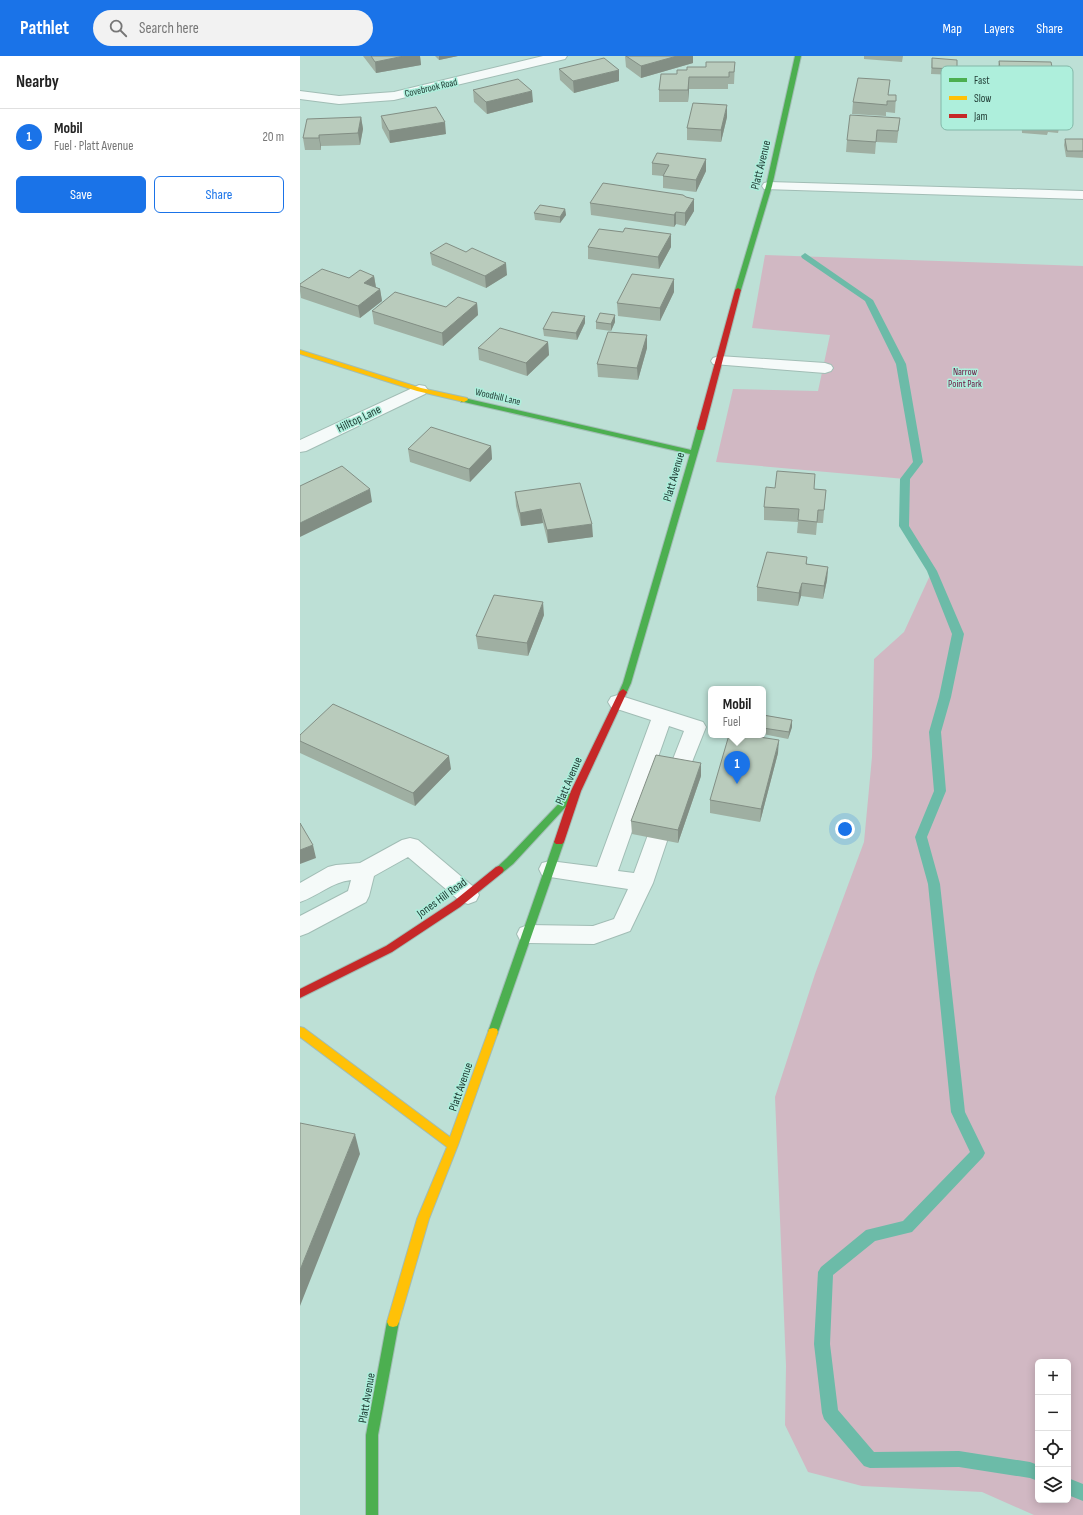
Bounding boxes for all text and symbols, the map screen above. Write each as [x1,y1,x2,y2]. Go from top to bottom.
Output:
search box [93,10,373,46]
text: Pathlet [20,17,69,40]
icon: search [107,17,129,39]
text: Search here [139,19,199,38]
text: Map [942,20,962,37]
text: Layers [984,20,1014,37]
text: Share [1036,20,1063,37]
legend [941,66,1073,130]
text: Nearby [16,72,59,92]
text: Fast [974,74,990,87]
street label: Covebrook Road [403,76,459,100]
text: Slow [974,92,991,105]
text: Jam [973,110,988,123]
text: Mobil [54,119,83,138]
text: 1 [26,129,32,145]
text: 20 m [262,129,284,145]
text: Fuel · Platt Avenue [54,138,133,154]
street label: Platt Avenue [748,139,774,191]
button: Save [16,176,146,213]
button: Share [154,176,284,213]
park label: Narrow Point Park [948,366,982,390]
street label: Woodhill Lane [474,386,522,408]
street label: Hilltop Lane [334,402,384,436]
street label: Platt Avenue [660,451,688,503]
popup [708,686,766,738]
text: Mobil [723,695,751,714]
text: Fuel [723,714,741,730]
pin: 1 [724,751,750,784]
street label: Platt Avenue [552,755,586,807]
your location [835,819,855,839]
street label: Jones Hill Road [413,875,470,922]
street label: Platt Avenue [446,1061,476,1113]
map controls [1035,1359,1071,1503]
button: + [1035,1359,1071,1395]
street label: Platt Avenue [355,1372,379,1424]
button: − [1035,1395,1071,1431]
button: locate [1035,1431,1071,1467]
button: layers [1035,1467,1071,1503]

